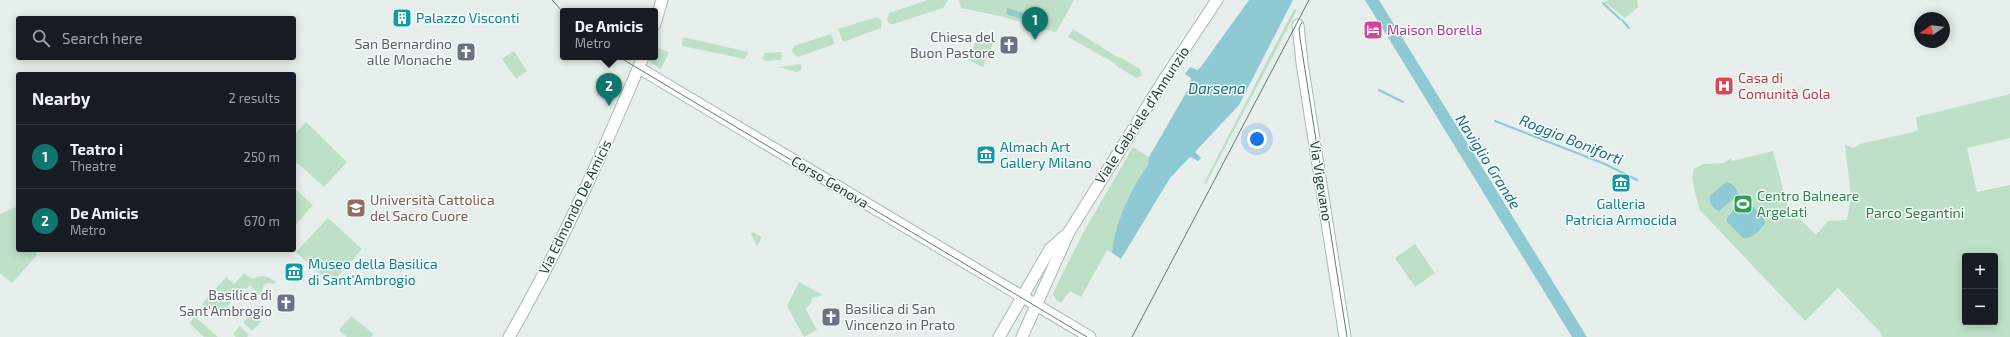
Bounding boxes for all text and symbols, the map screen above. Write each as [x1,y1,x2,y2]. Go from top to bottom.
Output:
building icon: Palazzo Visconti [391,7,413,29]
pin: 1 [1022,7,1048,40]
popup [560,8,658,60]
place label: Palazzo Visconti [416,9,519,26]
north arrow [1914,12,1950,48]
search box [16,16,296,60]
text: De Amicis [575,17,643,35]
hotel icon: Maison Borella [1362,19,1384,41]
place label: Maison Borella [1387,21,1482,38]
icon: search [30,27,52,49]
place label: Chiesa del Buon Pastore [910,28,996,61]
text: Search here [62,29,143,47]
church icon: Chiesa del Buon Pastore [998,34,1020,56]
place label: San Bernardino alle Monache [355,35,452,68]
text: Metro [575,35,611,51]
church icon: San Bernardino alle Monache [455,41,477,63]
street label: Viale Gabriele d'Annunzio [1091,43,1192,187]
place label: Casa di Comunità Gola [1738,69,1831,102]
pin: 2 [596,73,622,106]
hospital icon: Casa di Comunità Gola [1713,75,1735,97]
water label: Darsena [1188,79,1246,97]
text: Nearby [32,88,90,108]
text: 2 results [228,90,280,106]
water label: Roggia Boniforti [1517,110,1626,168]
water label: Naviglio Grande [1452,111,1525,212]
your location [1247,129,1267,149]
street label: Via Edmondo De Amicis [535,137,615,277]
place label: Almach Art Gallery Milano [1000,138,1092,171]
text: Teatro i [70,140,123,158]
street label: Via Vigevano [1307,140,1336,222]
museum icon: Almach Art Gallery Milano [975,144,997,166]
text: 1 [42,149,48,165]
text: 250 m [244,149,280,165]
street label: Corso Genova [789,152,872,211]
text: Theatre [70,158,116,174]
museum icon: Galleria Patricia Armocida [1610,172,1632,194]
place label: Centro Balneare Argelati [1757,187,1859,220]
place label: Università Cattolica del Sacro Cuore [370,191,495,224]
sports icon: Centro Balneare Argelati [1732,193,1754,215]
place label: Galleria Patricia Armocida [1565,195,1677,228]
school or university icon: Università Cattolica del Sacro Cuore [345,197,367,219]
text: De Amicis [70,204,138,222]
park label: Parco Segantini [1866,204,1964,221]
text: 2 [41,213,49,229]
text: 670 m [244,213,280,229]
text: Metro [70,222,106,238]
map controls [1962,253,1998,325]
button: + [1962,253,1998,289]
place label: Museo della Basilica di Sant'Ambrogio [308,255,438,288]
museum icon: Museo della Basilica di Sant'Ambrogio [283,261,305,283]
place label: Basilica di Sant'Ambrogio [179,286,272,319]
button: − [1962,289,1998,325]
church icon: Basilica di Sant'Ambrogio [275,292,297,314]
place label: Basilica di San Vincenzo in Prato [845,300,955,333]
church icon: Basilica di San Vincenzo in Prato [820,306,842,328]

